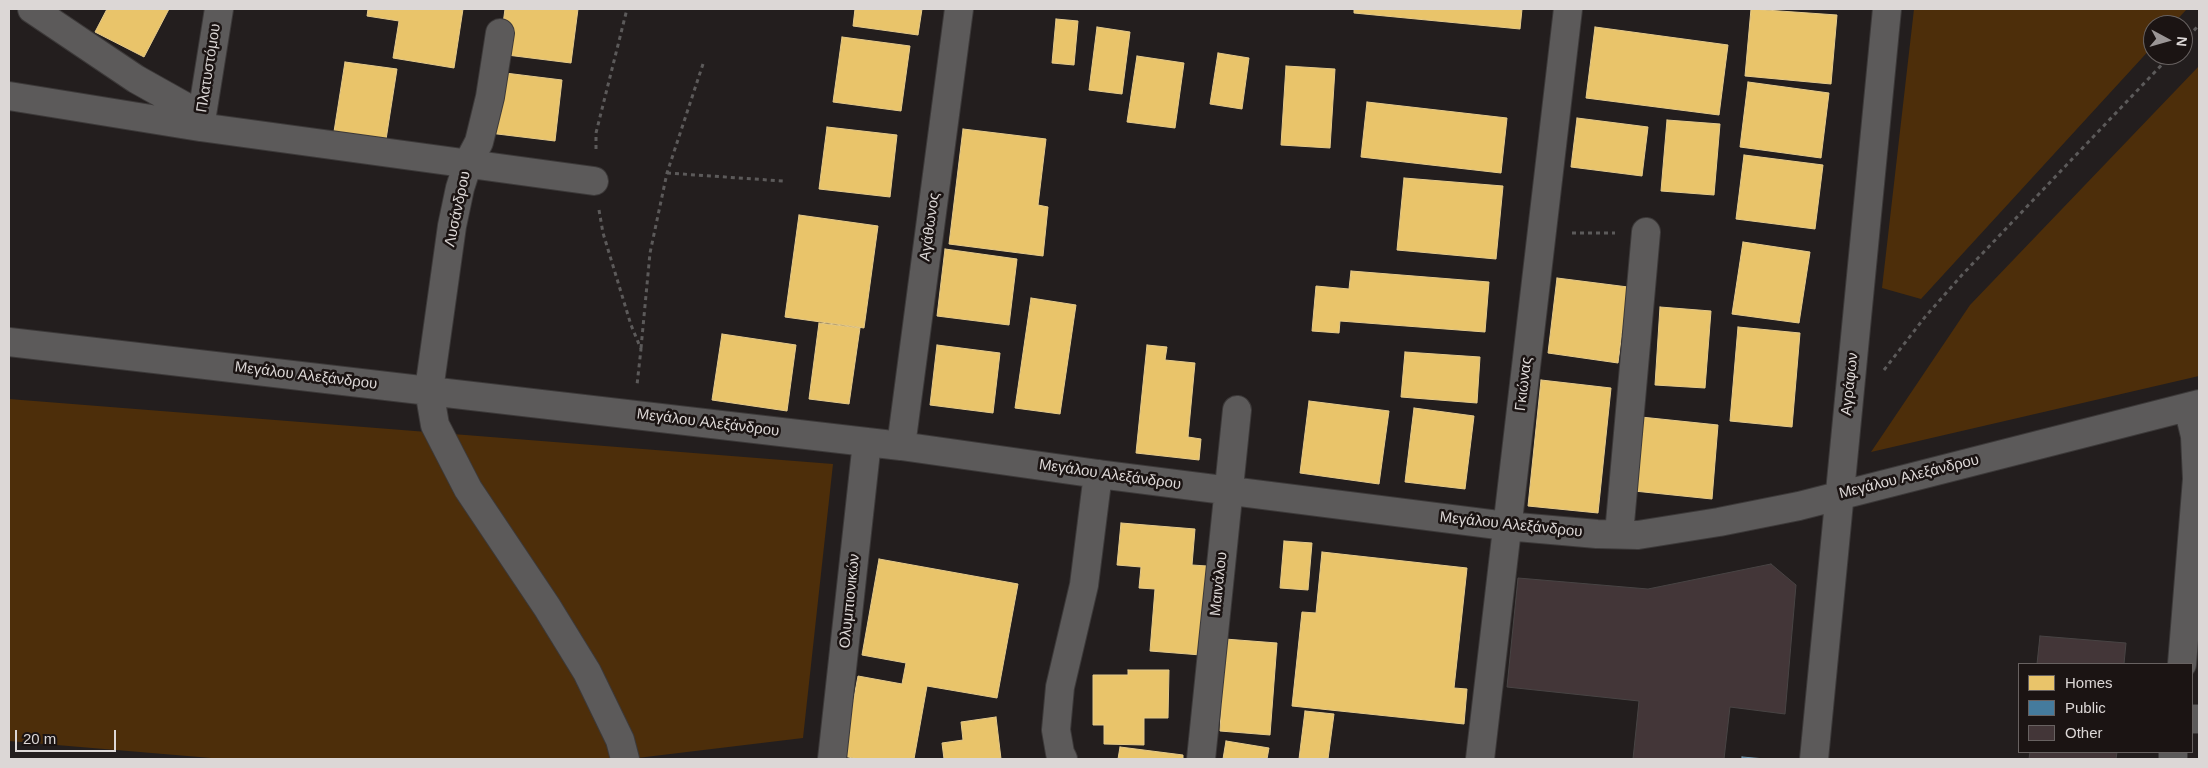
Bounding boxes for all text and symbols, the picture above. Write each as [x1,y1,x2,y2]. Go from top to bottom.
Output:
north arrow [2143,15,2193,65]
street label: Πλατυστόμου [193,22,225,114]
text: N [2173,36,2190,47]
street label: Λυσάνδρου [441,169,475,249]
street label: Αγάθωνος [916,192,944,262]
street label: Αγράφων [1838,352,1862,416]
street label: Γκιώνας [1512,356,1536,412]
street label: Μεγάλου Αλεξάνδρου [234,358,378,394]
street label: Μεγάλου Αλεξάνδρου [636,405,780,441]
street label: Μεγάλου Αλεξάνδρου [1837,451,1981,503]
street label: Μεγάλου Αλεξάνδρου [1038,456,1182,494]
street label: Μεγάλου Αλεξάνδρου [1439,509,1583,541]
street label: Μαινάλου [1207,551,1231,617]
street label: Ολυμπιονικών [836,553,864,649]
legend [2018,663,2193,753]
text: Homes [2065,674,2113,691]
text: Public [2065,699,2106,716]
scale bar [18,720,119,752]
text: Other [2065,724,2103,741]
text: 20 m [23,730,56,747]

